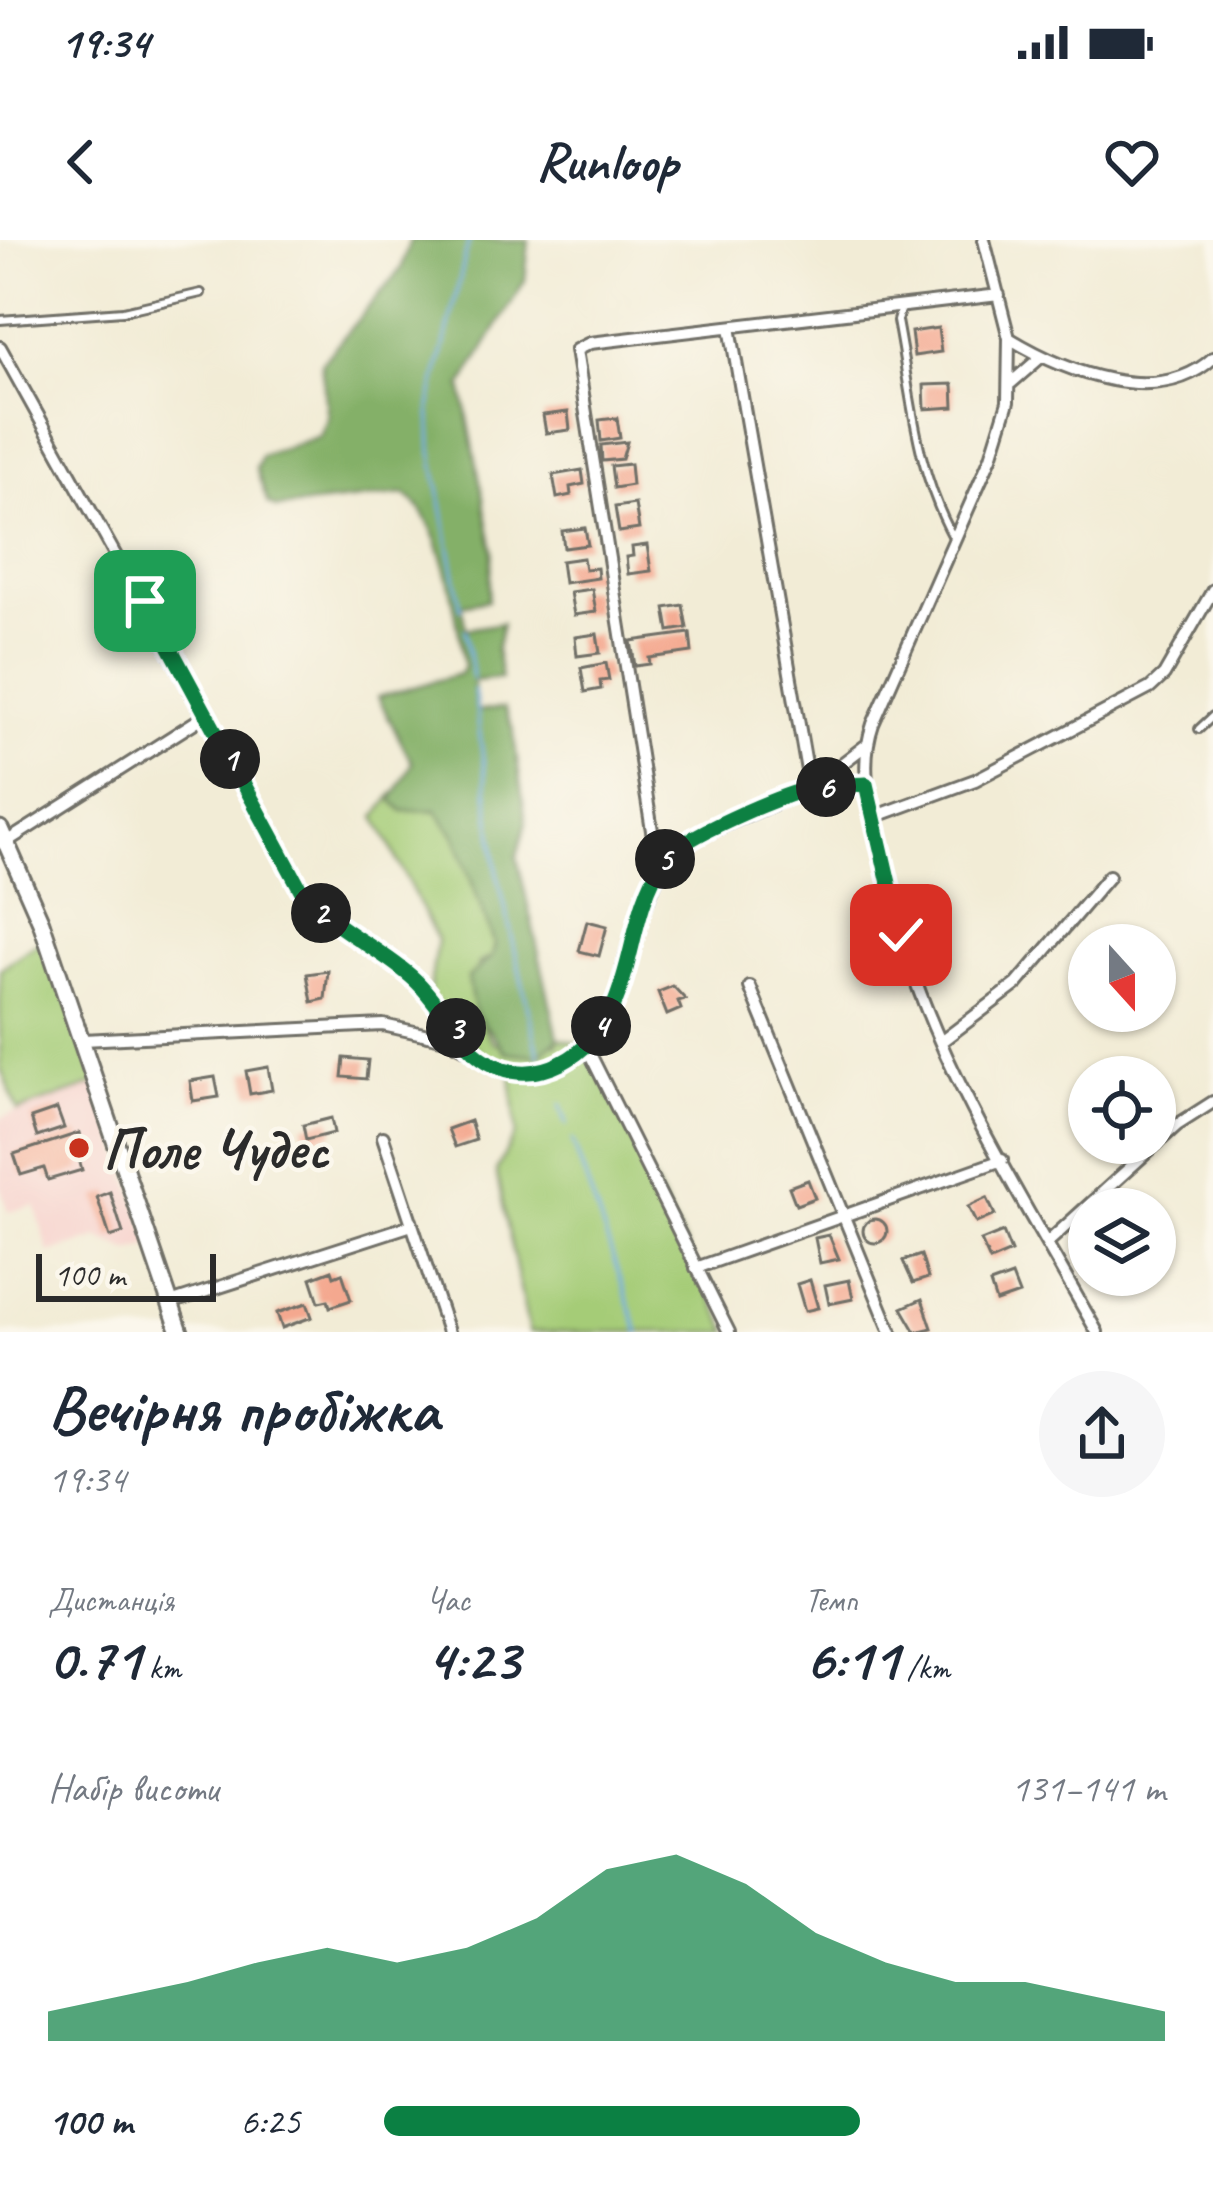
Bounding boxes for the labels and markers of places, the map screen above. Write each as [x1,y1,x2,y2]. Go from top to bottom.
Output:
pin [94,550,196,652]
pin: 1 [200,729,260,789]
pin: 6 [796,757,856,817]
pin: 5 [635,829,695,889]
pin: 2 [291,883,351,943]
pin [850,884,952,986]
pin: 4 [571,996,631,1056]
pin: 3 [426,998,486,1058]
place label: Поле Чудес [103,1113,330,1185]
marker: Поле Чудес [66,1135,92,1161]

